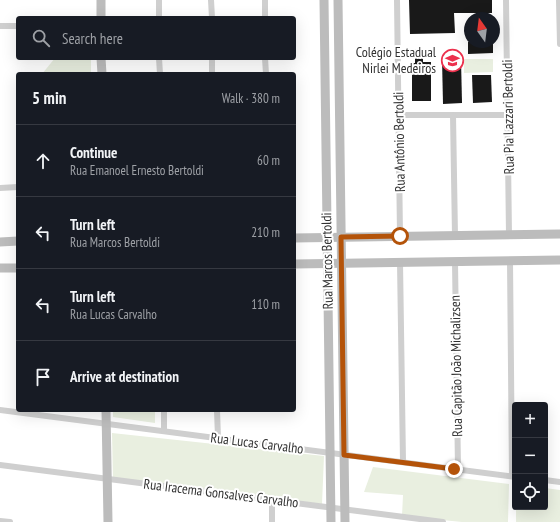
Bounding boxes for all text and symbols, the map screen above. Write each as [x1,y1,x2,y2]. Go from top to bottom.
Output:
north arrow [464,12,500,48]
search box [16,16,296,60]
icon: search [30,27,52,49]
text: Search here [62,29,123,48]
place label: Colégio Estadual Nirlei Medeiros [356,43,437,77]
school or university icon: Colégio Estadual Nirlei Medeiros [439,47,465,73]
street label: Rua Pia Lazzari Bertoldi [498,59,518,175]
text: 5 min [32,87,66,109]
text: Walk · 380 m [222,90,280,107]
street label: Rua Antônio Bertoldi [389,92,409,192]
text: Continue [70,143,117,162]
icon: ahead [32,150,54,172]
text: 60 m [257,152,280,169]
text: Rua Emanoel Ernesto Bertoldi [70,162,204,179]
street label: Rua Marcos Bertoldi [317,212,337,310]
text: Turn left [70,215,115,234]
icon: left [32,222,54,244]
text: 210 m [251,224,280,241]
route start [391,227,409,245]
text: Rua Marcos Bertoldi [70,234,160,251]
text: Turn left [70,287,115,306]
icon: left [32,294,54,316]
street label: Rua Capitão João Michalizsen [446,295,466,437]
text: 110 m [251,296,280,313]
text: Rua Lucas Carvalho [70,306,157,323]
icon: arrive [32,366,54,388]
text: Arrive at destination [70,367,179,386]
map controls [512,402,548,510]
button: + [512,402,548,438]
street label: Rua Lucas Carvalho [209,428,305,458]
button: − [512,438,548,474]
route end [445,460,463,478]
button: locate [512,474,548,510]
street label: Rua Iracema Gonsalves Carvalho [142,475,300,511]

